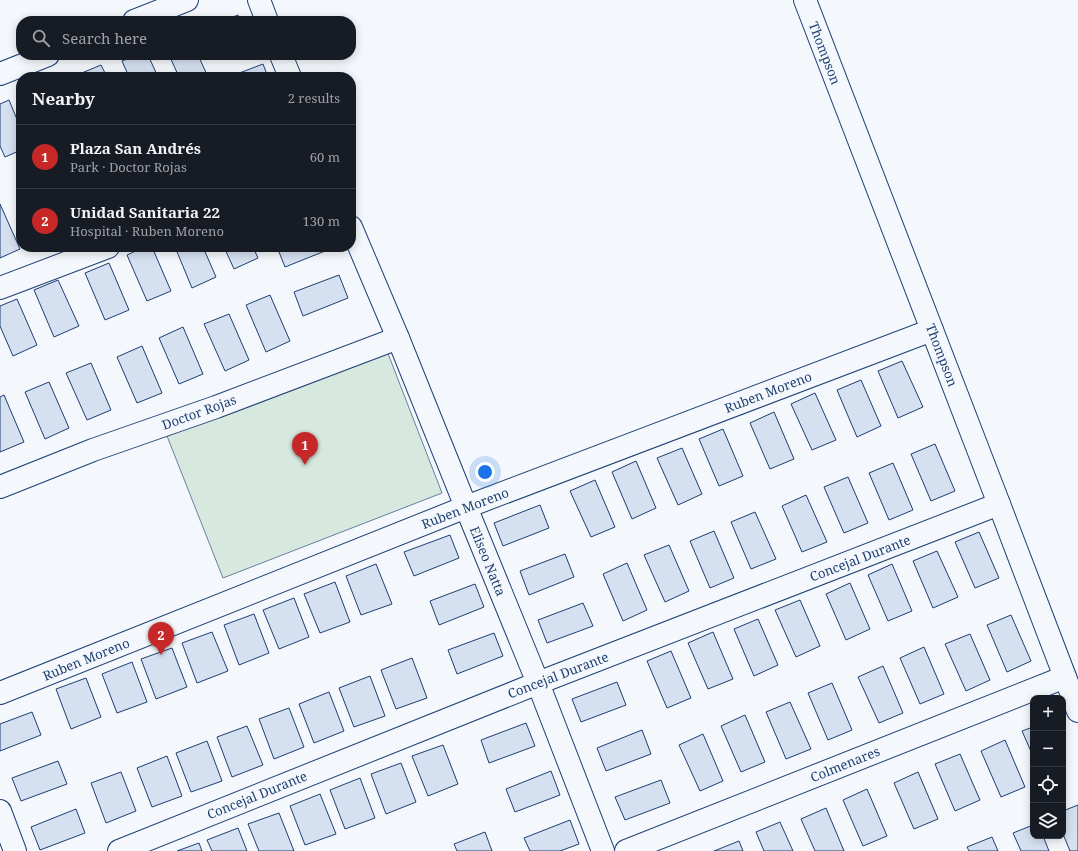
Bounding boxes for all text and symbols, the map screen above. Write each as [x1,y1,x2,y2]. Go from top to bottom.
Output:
search box [16,16,356,60]
street label: Thompson [805,19,845,87]
icon: search [30,27,52,49]
text: Search here [62,28,147,48]
text: Nearby [32,87,95,110]
text: 2 results [288,89,340,107]
text: Plaza San Andrés [70,138,201,158]
text: 1 [41,148,49,166]
text: 60 m [310,148,340,166]
text: Park · Doctor Rojas [70,158,187,176]
text: Unidad Sanitaria 22 [70,202,220,222]
text: 2 [41,212,49,230]
text: 130 m [303,212,340,230]
text: Hospital · Ruben Moreno [70,222,224,240]
street label: Thompson [922,321,962,389]
street label: Ruben Moreno [722,367,814,417]
street label: Doctor Rojas [159,390,239,434]
pin: 1 [292,432,318,465]
your location [475,462,495,482]
street label: Ruben Moreno [419,483,511,533]
street label: Eliseo Natta [466,523,510,599]
street label: Concejal Durante [807,530,913,586]
pin: 2 [148,622,174,655]
street label: Ruben Moreno [40,633,132,685]
street label: Concejal Durante [505,647,611,703]
map controls [1030,695,1066,839]
button: + [1030,695,1066,731]
button: − [1030,731,1066,767]
street label: Colmenares [808,742,883,786]
street label: Concejal Durante [204,767,310,823]
button: locate [1030,767,1066,803]
button: layers [1030,803,1066,839]

